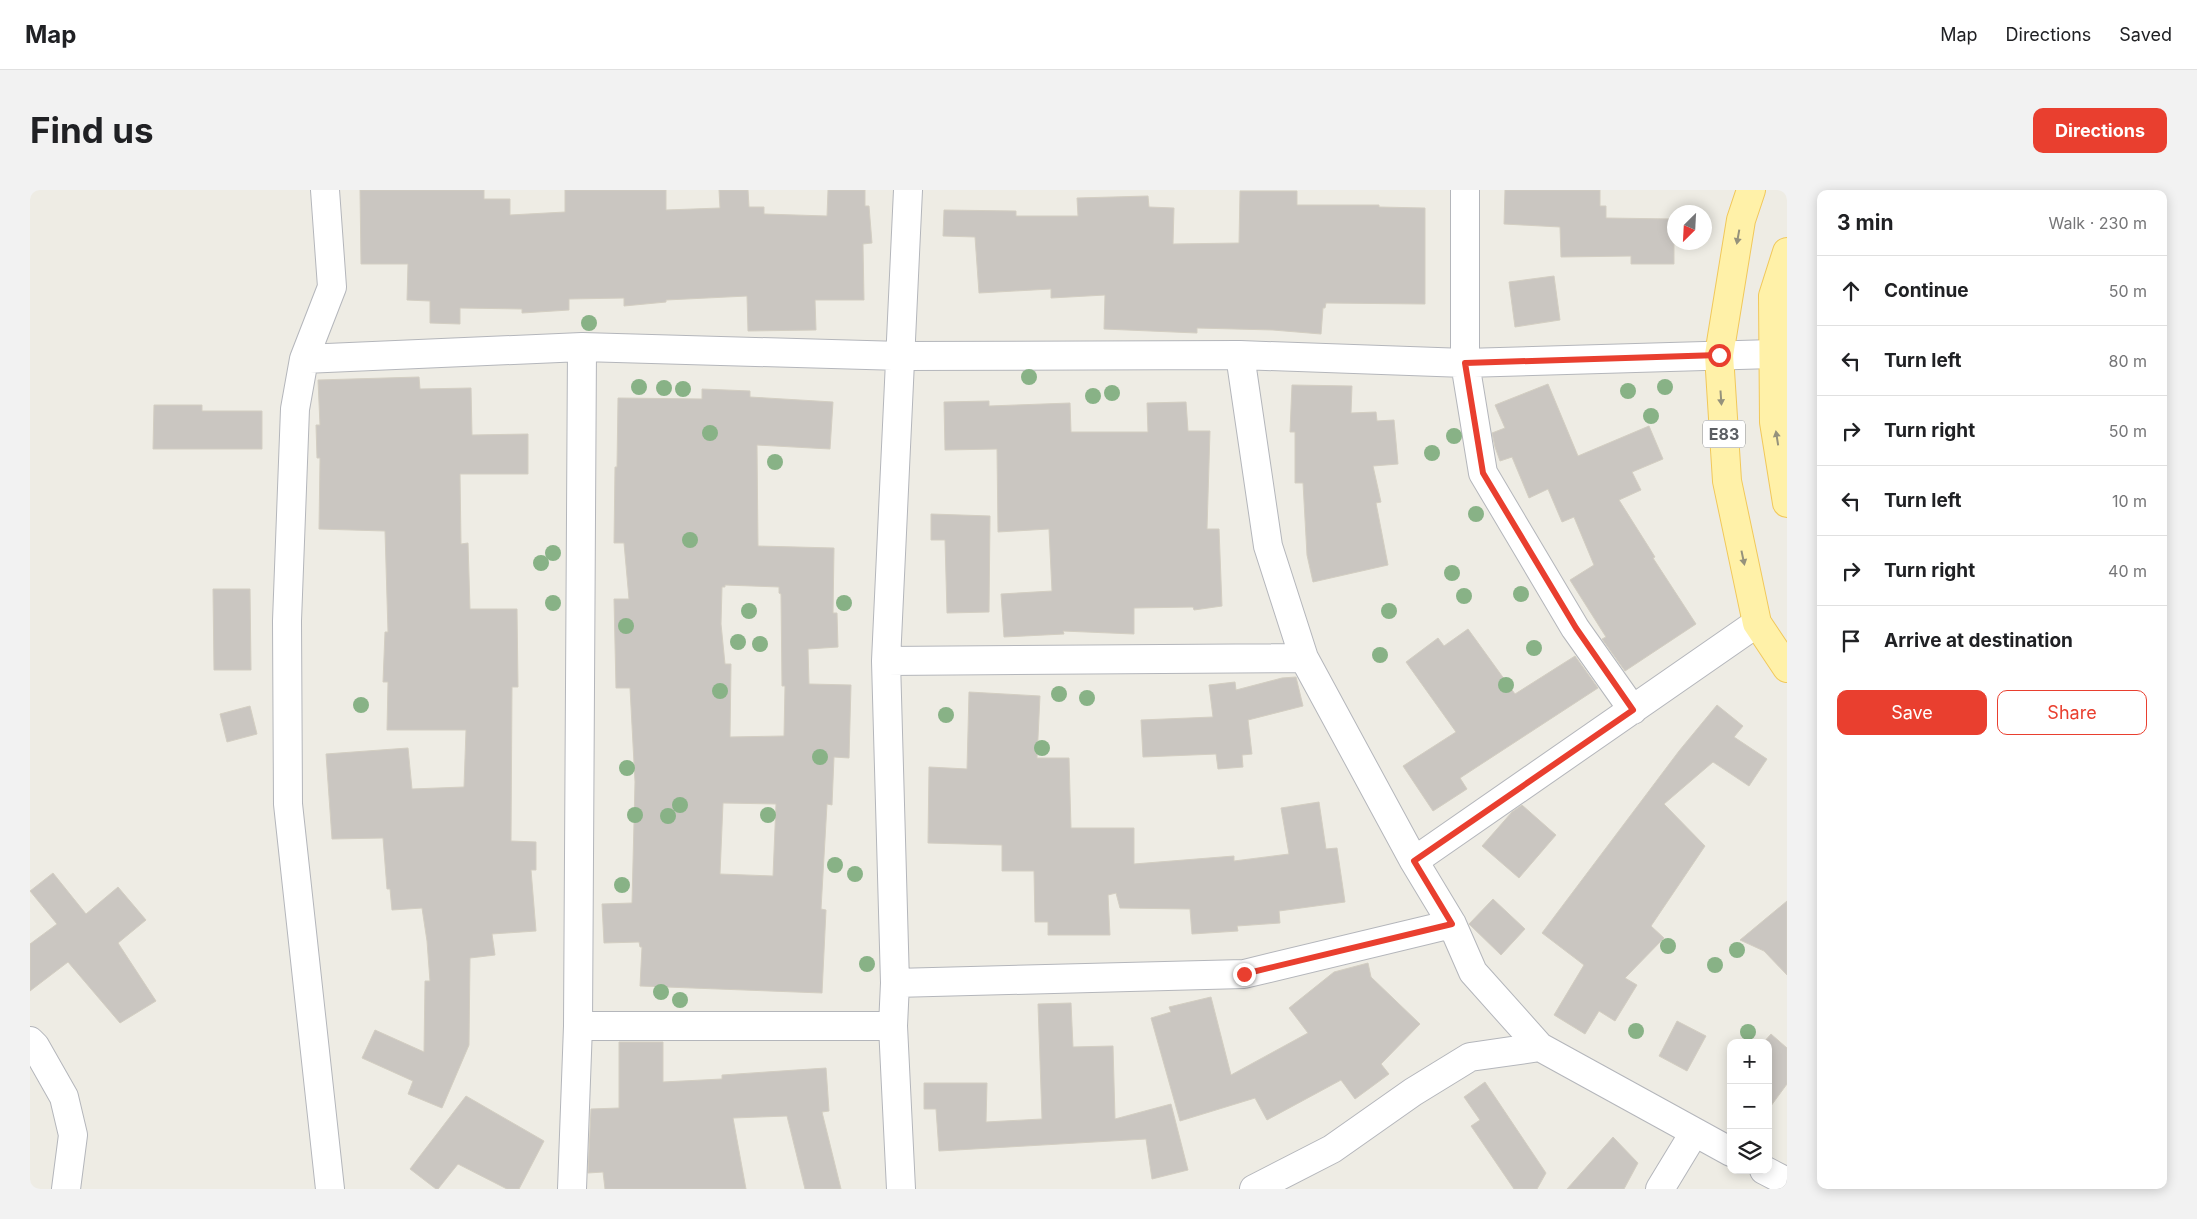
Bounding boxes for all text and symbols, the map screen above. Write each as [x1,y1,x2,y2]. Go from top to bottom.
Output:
text: Map [25,20,76,49]
text: Map [1940,24,1978,45]
text: Directions [2006,24,2091,45]
text: Saved [2119,24,2172,45]
button: Directions [2033,108,2167,153]
text: Find us [30,109,154,151]
north arrow [1667,205,1712,250]
text: 3 min [1837,210,1893,235]
text: Walk · 230 m [2049,213,2147,233]
one-way arrow [1734,229,1742,245]
icon: ahead [1837,277,1865,305]
text: Continue [1884,279,1969,302]
text: 50 m [2109,281,2147,301]
route start [1708,344,1731,367]
icon: left [1837,347,1865,375]
text: Turn left [1884,349,1962,372]
text: 80 m [2108,351,2147,371]
one-way arrow [1718,390,1726,406]
icon: right [1837,417,1865,445]
text: Turn right [1884,419,1975,442]
road number: E83 [1703,420,1745,448]
text: 50 m [2109,421,2147,441]
one-way arrow [1772,429,1780,445]
icon: left [1837,487,1865,515]
text: Turn left [1884,489,1962,512]
text: 10 m [2112,491,2147,511]
one-way arrow [1739,551,1747,566]
icon: right [1837,557,1865,585]
text: Turn right [1884,559,1975,582]
text: 40 m [2108,561,2147,581]
icon: arrive [1837,627,1865,655]
text: Arrive at destination [1884,629,2073,652]
button: Save [1837,690,1987,735]
button: Share [1997,690,2147,735]
route end [1233,963,1256,986]
map controls [1727,1039,1772,1174]
button: + [1727,1039,1772,1084]
button: − [1727,1084,1772,1129]
button: layers [1727,1129,1772,1174]

